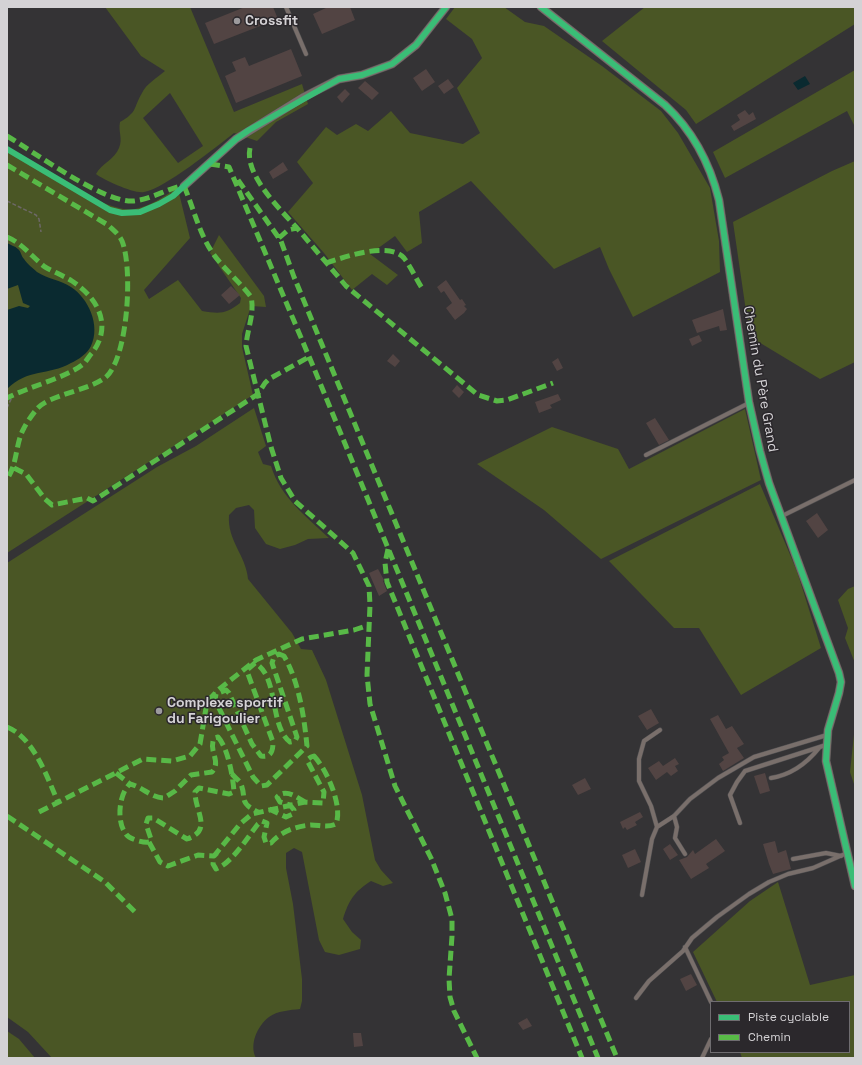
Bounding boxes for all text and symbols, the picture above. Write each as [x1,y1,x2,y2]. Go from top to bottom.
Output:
place label: Crossfit [245,13,298,29]
marker: Crossfit [232,16,242,26]
street label: Chemin du Père Grand [739,305,781,453]
place label: Complexe sportif du Farigoulier [167,695,283,728]
marker: Complexe sportif du Farigoulier [154,706,164,716]
legend [710,1001,850,1053]
text: Piste cyclable [748,1009,829,1025]
text: Chemin [748,1029,791,1045]

